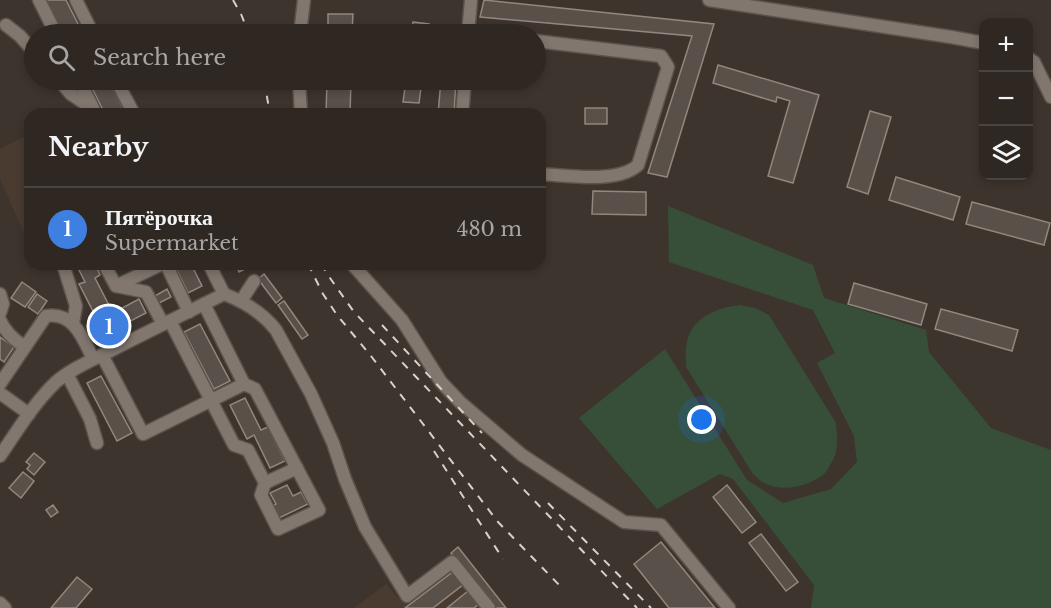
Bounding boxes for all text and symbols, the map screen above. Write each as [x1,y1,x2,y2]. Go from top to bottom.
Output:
map controls [979,18,1033,180]
button: + [979,18,1033,72]
search box [24,24,546,90]
icon: search [45,41,78,74]
text: Search here [93,44,226,71]
button: − [979,72,1033,126]
button: layers [979,126,1033,180]
text: Nearby [48,131,149,163]
text: Пятёрочка [105,204,213,231]
text: 1 [63,217,72,241]
text: 480 m [457,217,522,241]
text: Supermarket [105,231,239,255]
pin: 1 [90,304,128,348]
your location [687,405,716,434]

